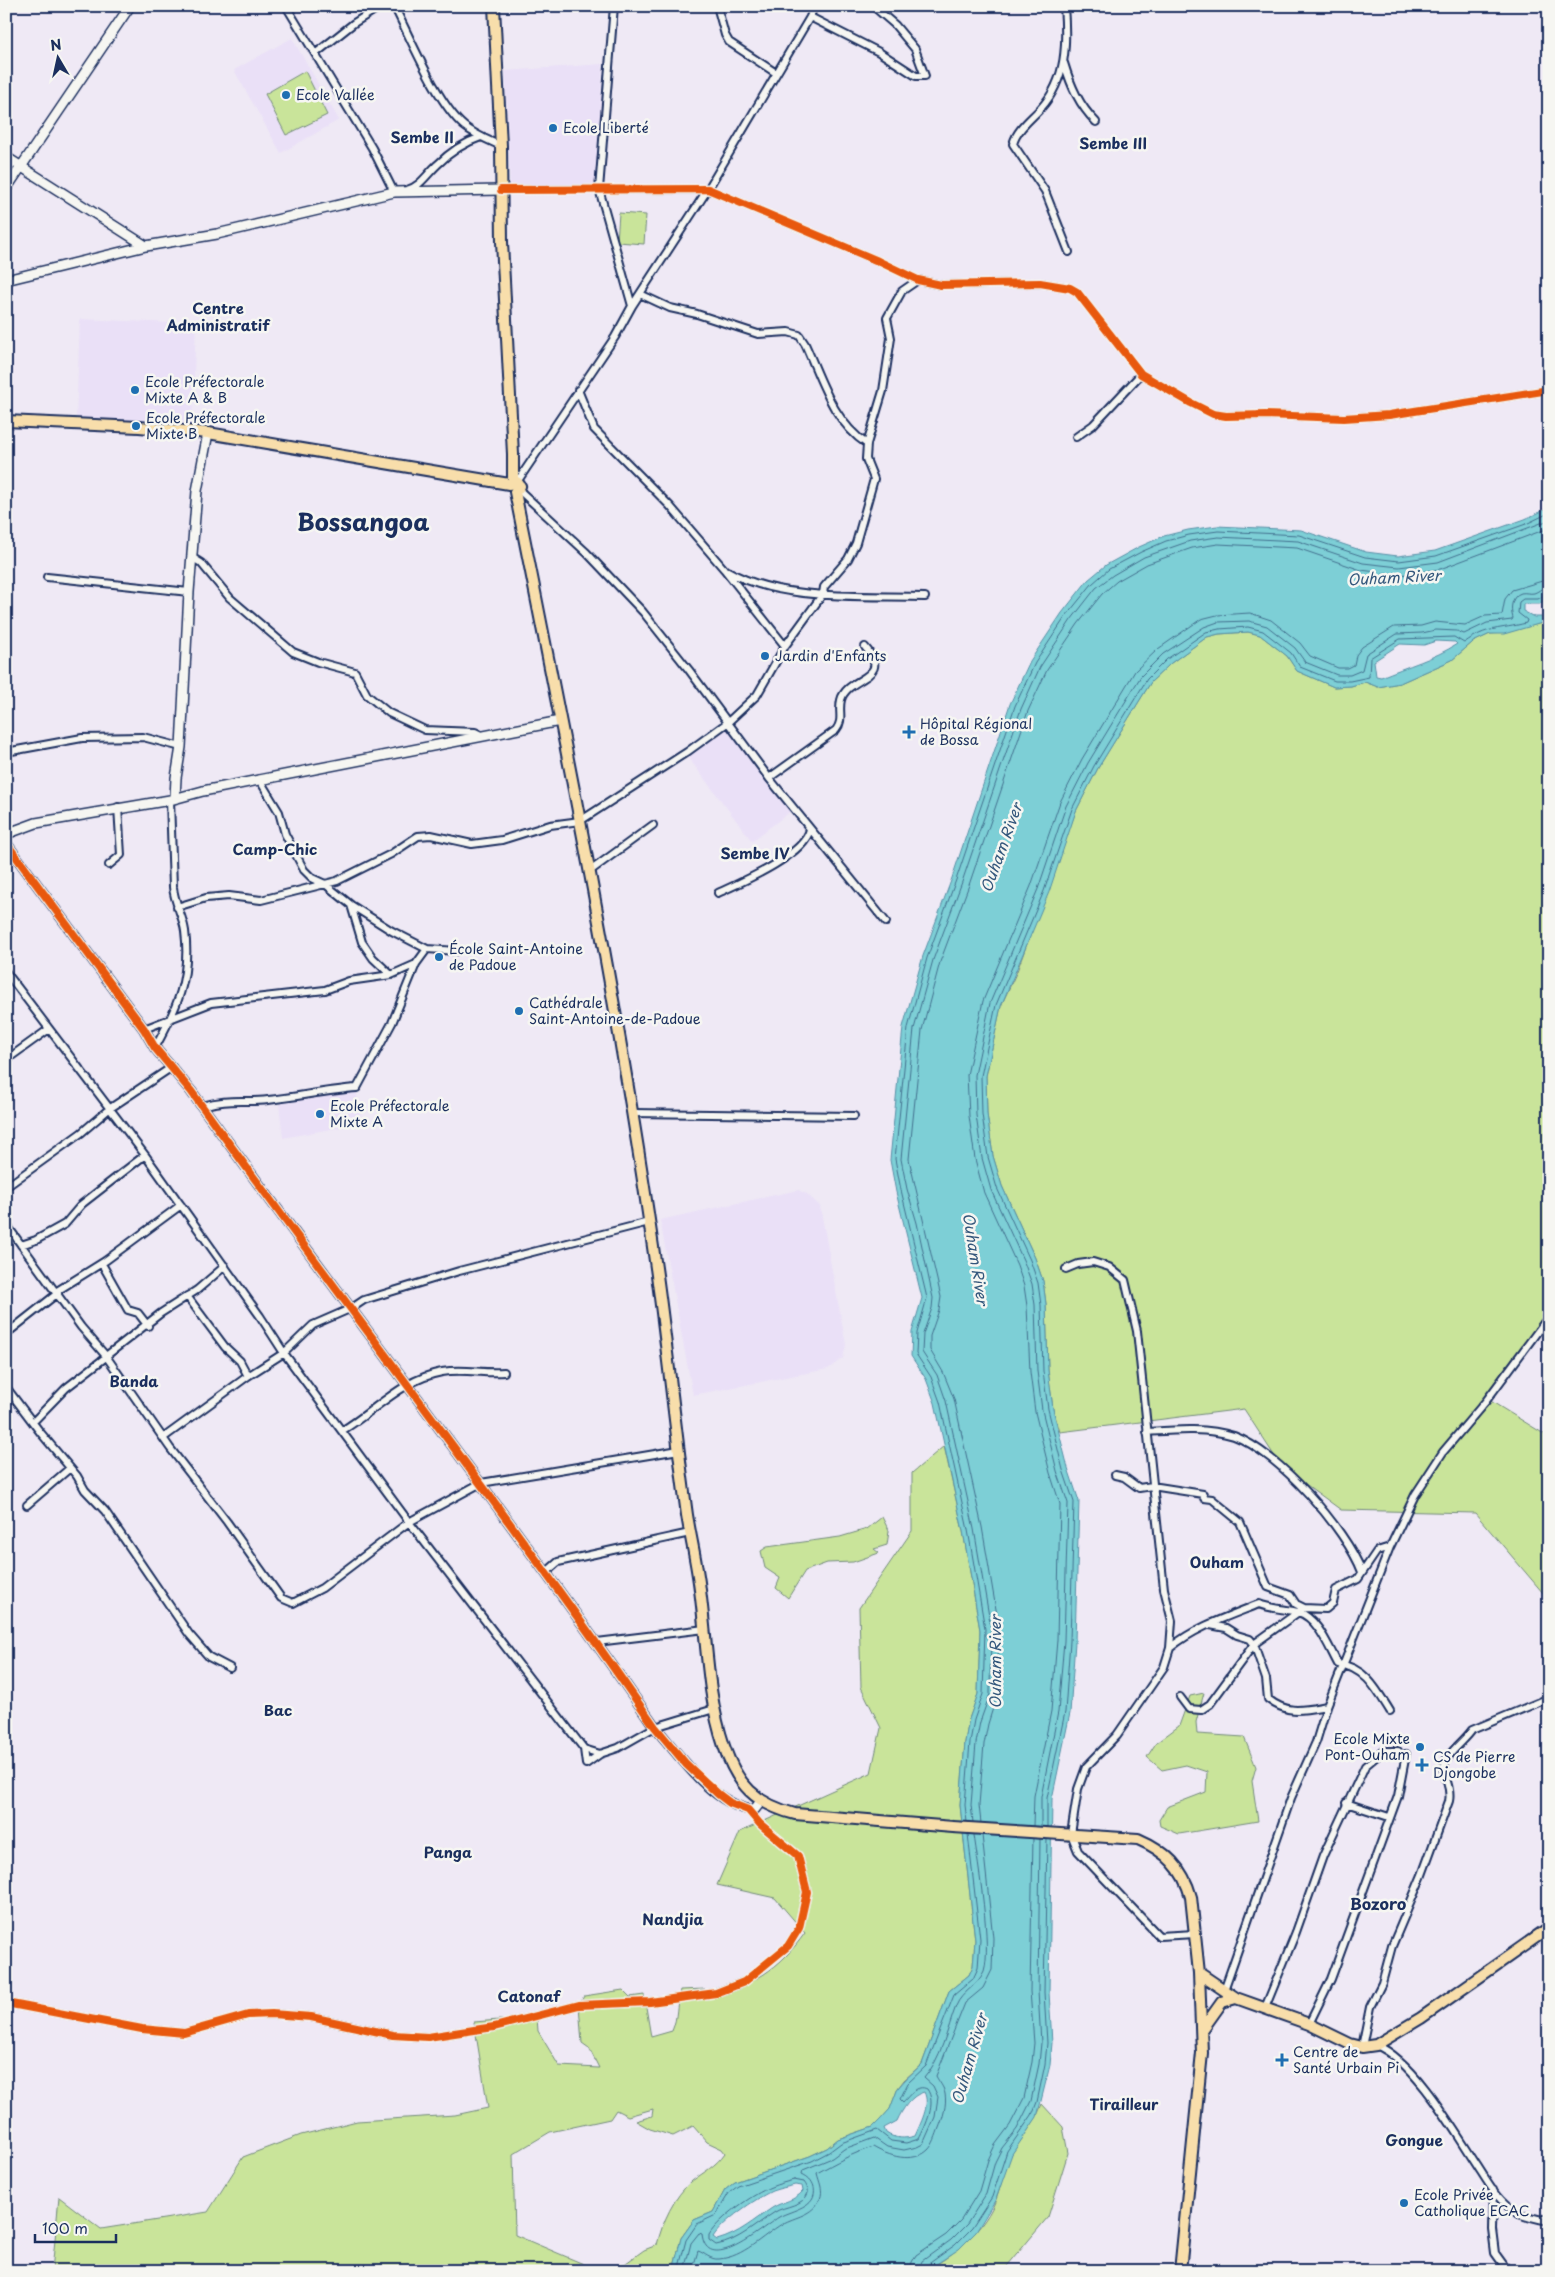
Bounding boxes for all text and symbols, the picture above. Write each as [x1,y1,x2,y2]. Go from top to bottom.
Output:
north arrow [32,32,82,82]
text: N [49,33,63,56]
place label: Ecole Vallée [296,84,375,105]
marker: Ecole Vallée [280,89,292,101]
place label: Ecole Liberté [563,117,649,138]
marker: Ecole Liberté [547,122,559,134]
district label: Sembe II [390,125,454,148]
district label: Sembe III [1079,131,1147,154]
district label: Centre Administratif [165,296,271,336]
place label: Ecole Préfectorale Mixte A & B [145,371,265,408]
marker: Ecole Préfectorale Mixte A & B [129,384,141,396]
place label: Ecole Préfectorale Mixte B [146,407,266,444]
marker: Ecole Préfectorale Mixte B [130,420,142,432]
district label: Bossangoa [297,503,430,539]
water label: Ouham River [1347,562,1443,590]
place label: Jardin d'Enfants [775,645,887,666]
marker: Jardin d'Enfants [759,650,771,662]
place label: Hôpital Régional de Bossa [920,713,1032,750]
marker: Hôpital Régional de Bossa [902,725,916,739]
water label: Ouham River [974,798,1028,895]
district label: Camp-Chic [233,837,317,860]
district label: Sembe IV [720,841,790,864]
place label: École Saint-Antoine de Padoue [449,938,583,975]
marker: École Saint-Antoine de Padoue [433,951,445,963]
place label: Cathédrale Saint-Antoine-de-Padoue [529,992,701,1029]
marker: Cathédrale Saint-Antoine-de-Padoue [513,1005,525,1017]
place label: Ecole Préfectorale Mixte A [330,1095,450,1132]
marker: Ecole Préfectorale Mixte A [314,1108,326,1120]
water label: Ouham River [958,1211,995,1309]
district label: Banda [109,1369,159,1392]
district label: Ouham [1190,1550,1244,1573]
water label: Ouham River [983,1613,1006,1709]
district label: Bac [264,1698,292,1721]
place label: Ecole Mixte Pont-Ouham [1325,1728,1410,1765]
marker: Ecole Mixte Pont-Ouham [1414,1741,1426,1753]
place label: CS de Pierre Djongobe [1433,1746,1516,1783]
marker: CS de Pierre Djongobe [1415,1758,1429,1772]
district label: Panga [424,1840,472,1863]
district label: Bozoro [1350,1891,1407,1915]
district label: Nandjia [642,1907,705,1930]
district label: Catonaf [498,1984,562,2007]
water label: Ouham River [945,2009,993,2107]
place label: Centre de Santé Urbain Pi [1293,2041,1399,2078]
marker: Centre de Santé Urbain Pi [1275,2053,1289,2067]
district label: Tirailleur [1090,2092,1159,2115]
district label: Gongue [1385,2128,1443,2151]
place label: Ecole Privée Catholique ECAC [1414,2184,1530,2221]
marker: Ecole Privée Catholique ECAC [1398,2197,1410,2209]
scale bar [35,2212,116,2244]
text: 100 m [42,2216,88,2239]

